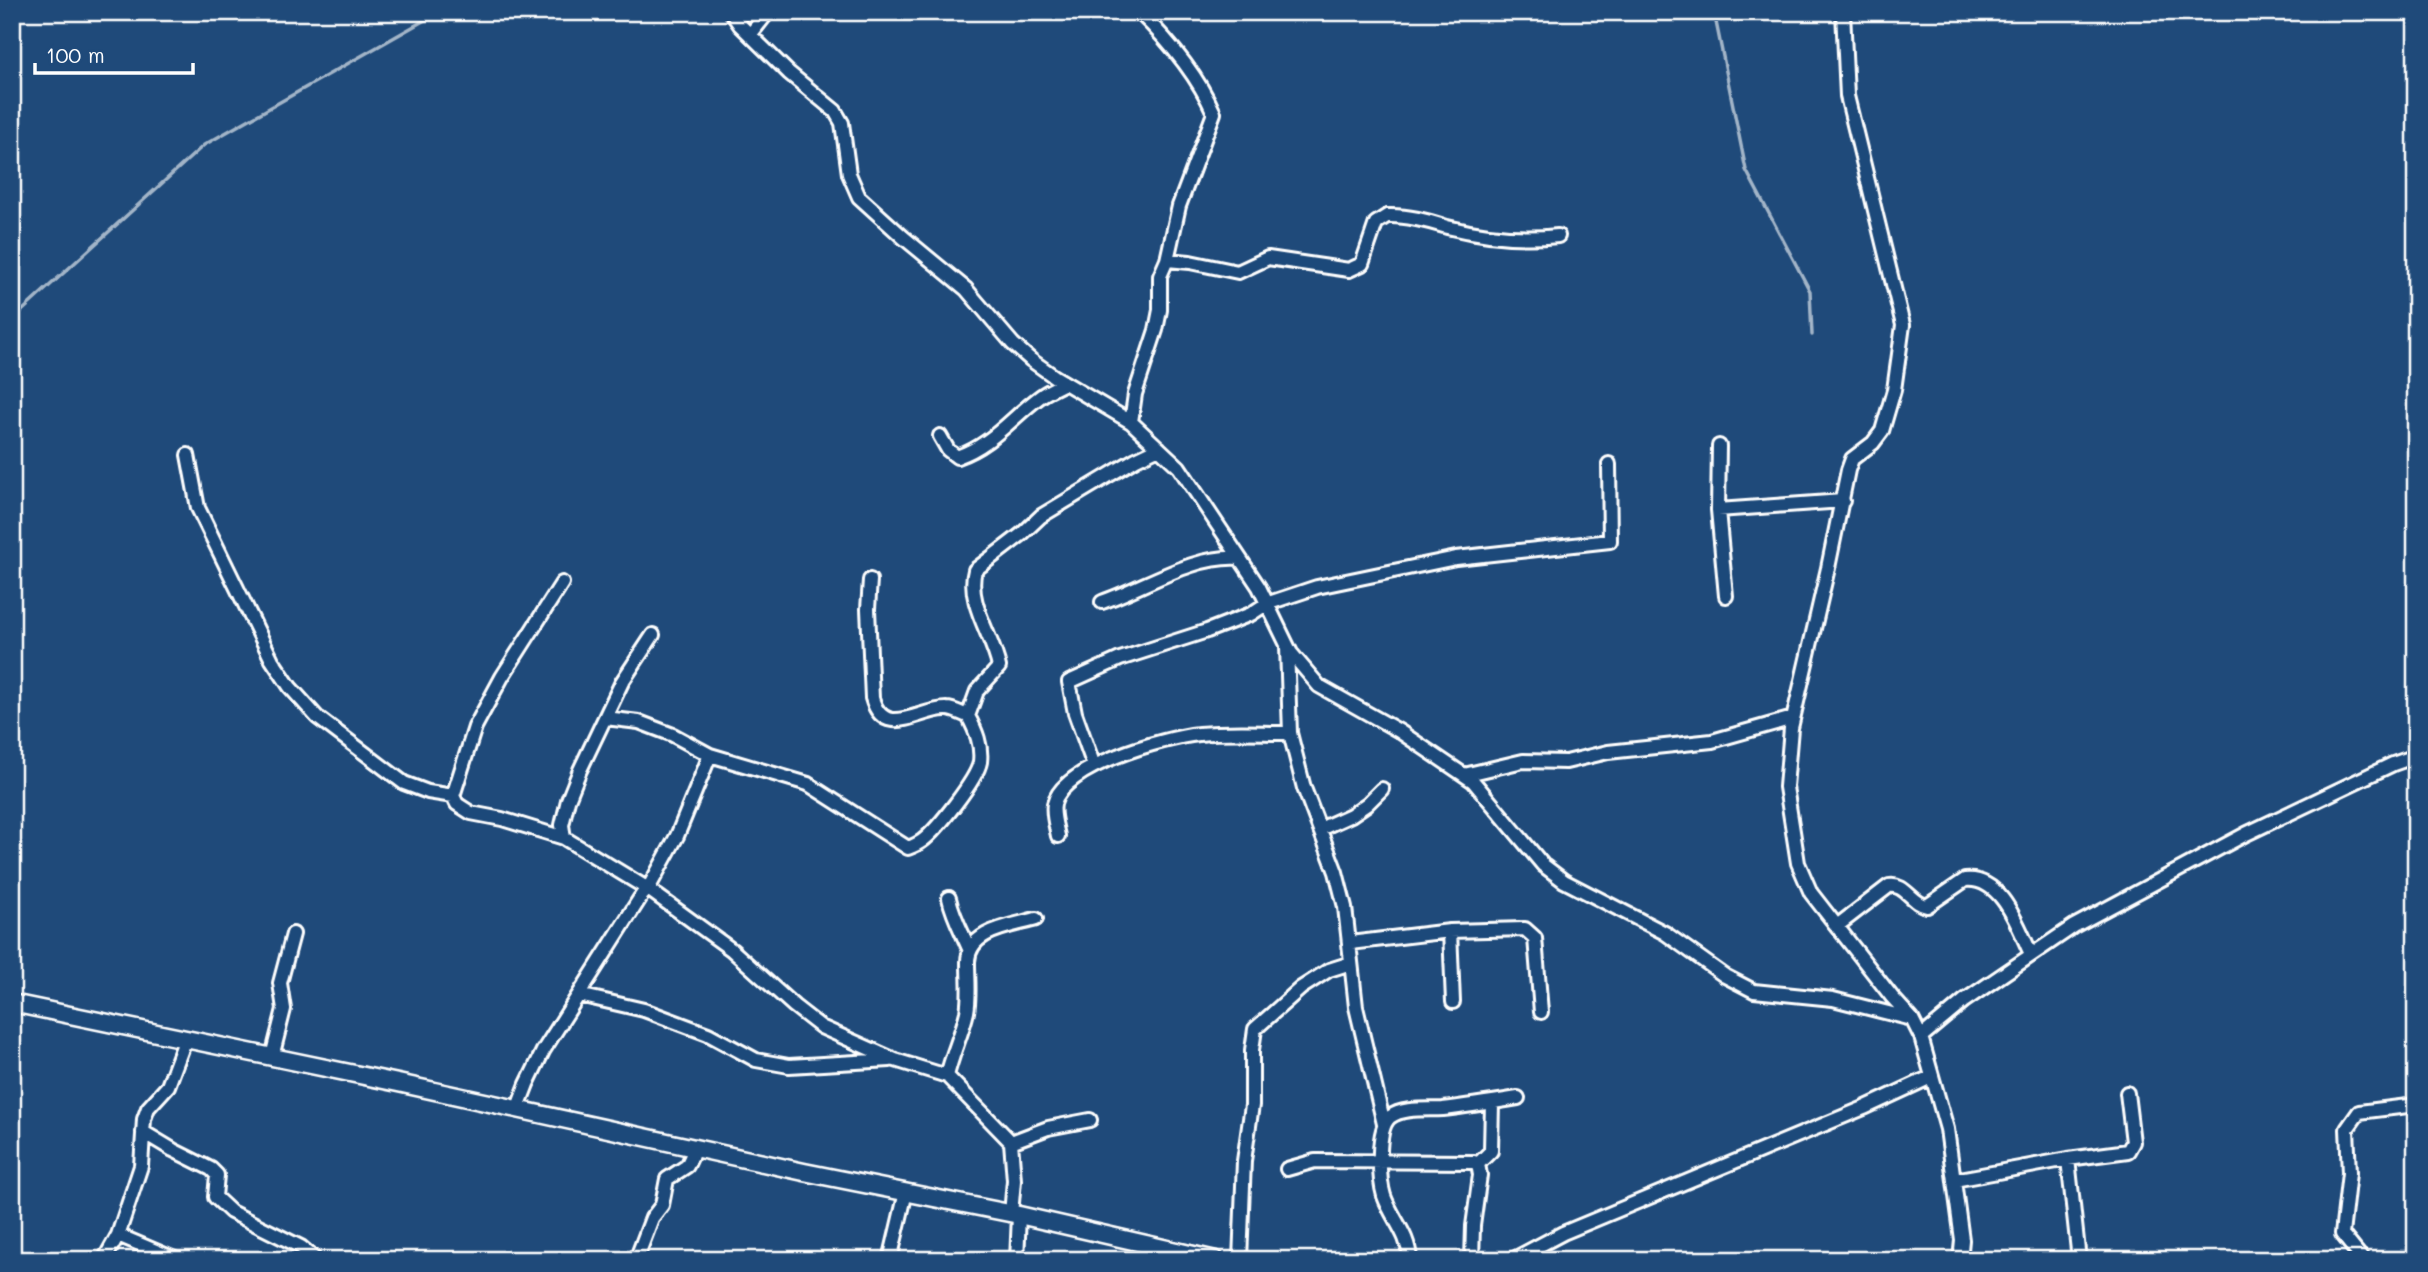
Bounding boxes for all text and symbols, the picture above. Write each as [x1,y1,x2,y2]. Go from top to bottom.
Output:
scale bar [35,32,192,76]
text: 100 m [46,41,105,68]

